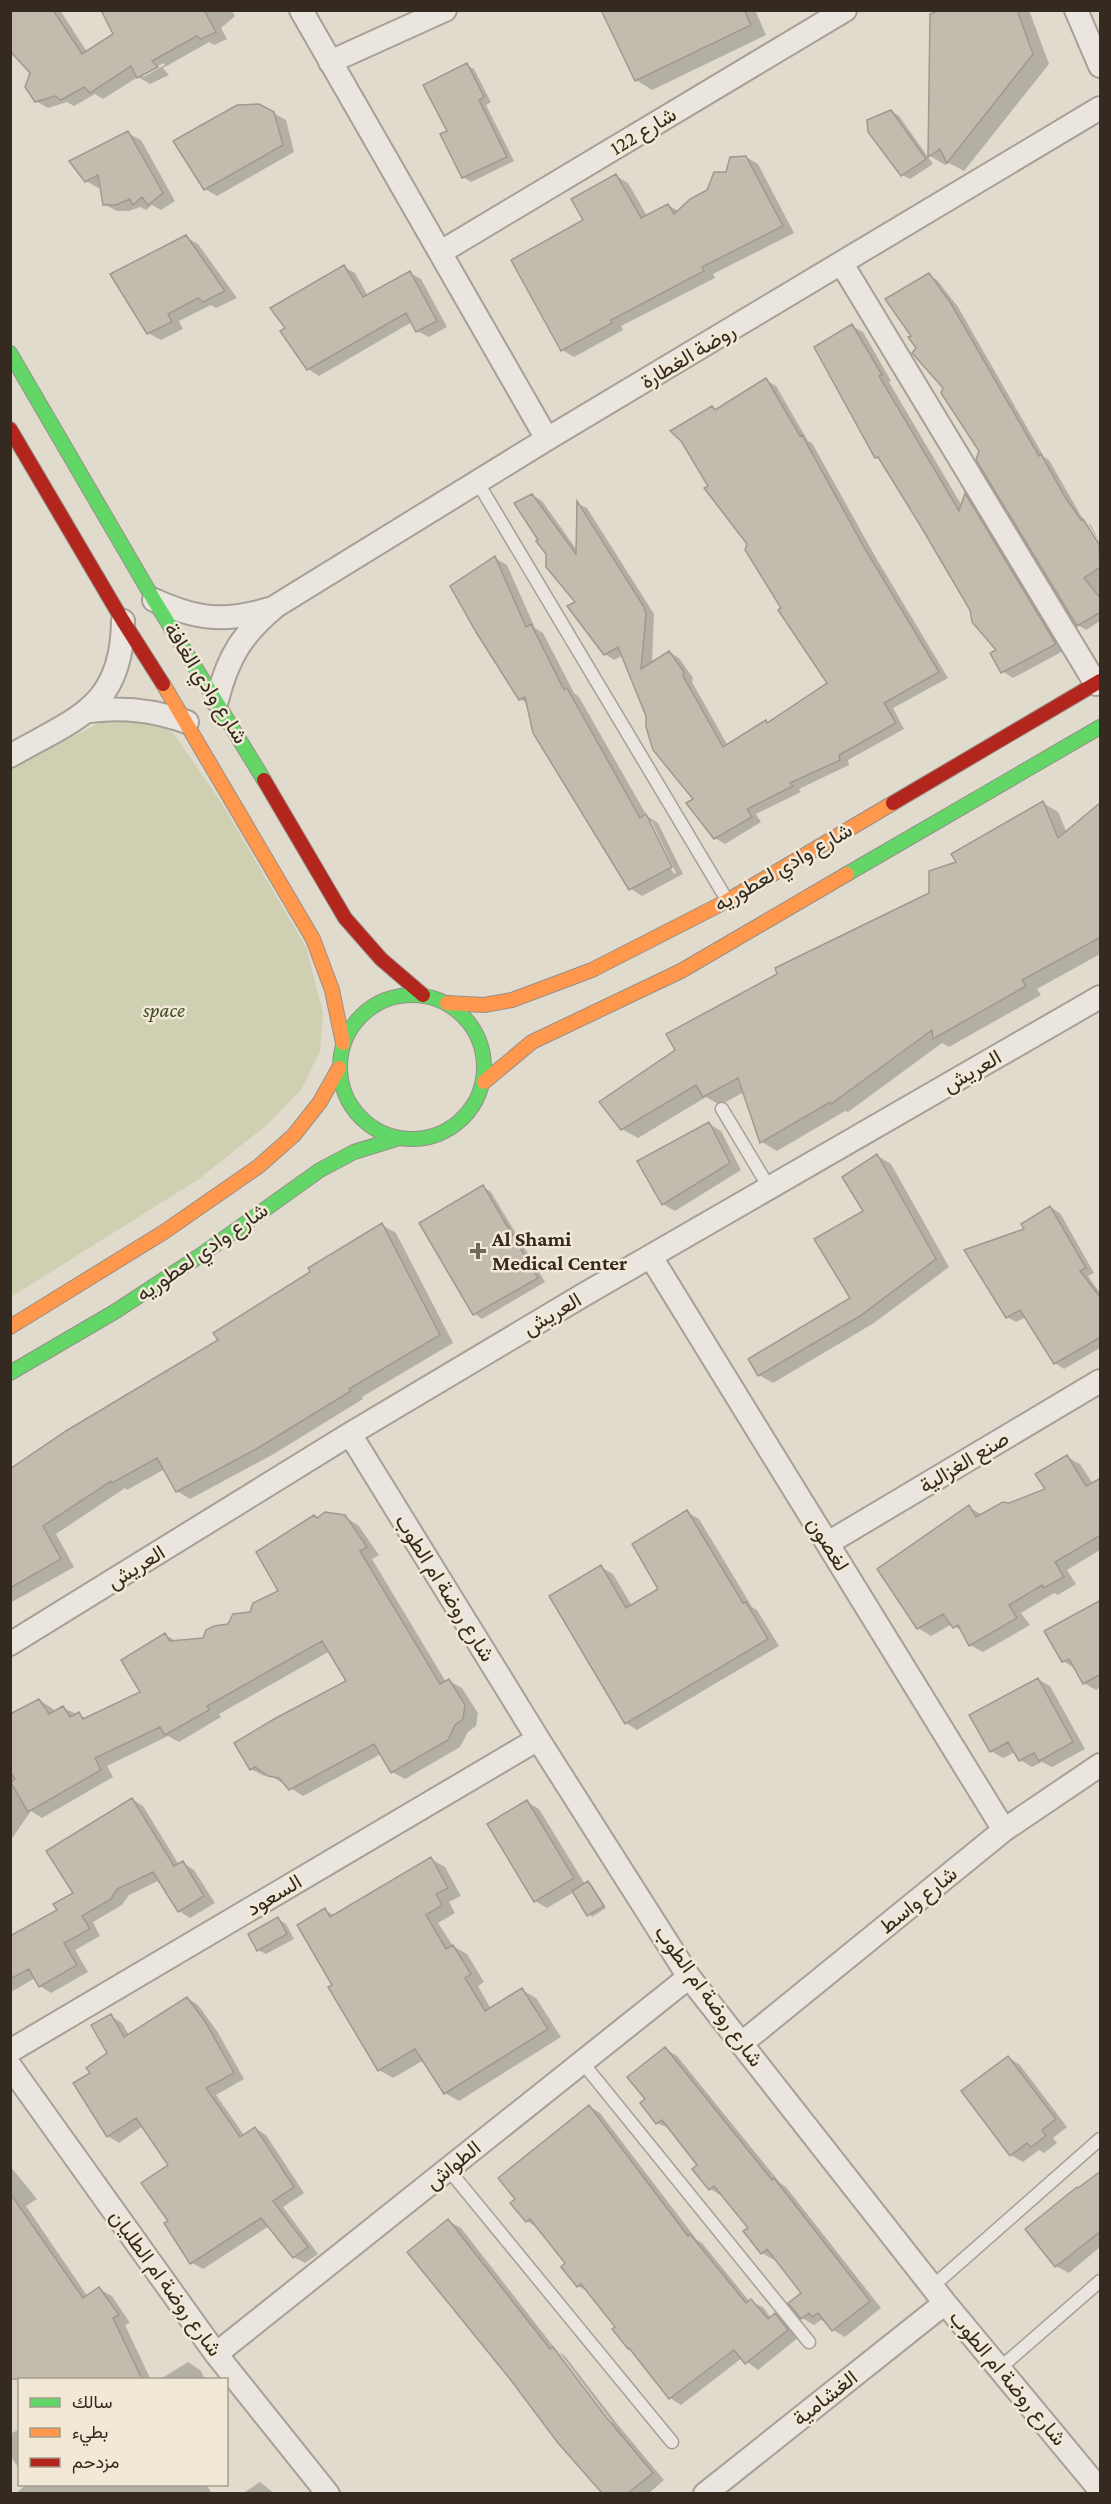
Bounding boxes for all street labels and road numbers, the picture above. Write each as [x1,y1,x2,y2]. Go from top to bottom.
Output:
street label: شارع 122 [605,102,682,162]
street label: روضة الغطارة [636,318,740,395]
street label: شارع وادي الغافة [155,618,253,751]
street label: شارع وادي لعطوريه [710,818,859,921]
street label: العريش [938,1045,1006,1098]
street label: شارع وادي لعطوريه [131,1198,275,1310]
street label: العريش [519,1287,586,1342]
street label: صنع الغزالية [915,1426,1014,1500]
street label: شارع روضة ام الطوب [388,1510,500,1667]
street label: لغصون [801,1512,854,1576]
street label: العريش [103,1540,170,1595]
street label: شارع واسط [874,1861,963,1940]
street label: السعود [242,1869,306,1922]
street label: شارع روضة ام الطوب [648,1921,768,2073]
street label: الطواش [421,2135,486,2195]
street label: شارع روضة ام الطليان [103,2205,227,2362]
street label: شارع روضة ام الطوب [943,2306,1071,2452]
street label: الغشامية [788,2365,862,2431]

